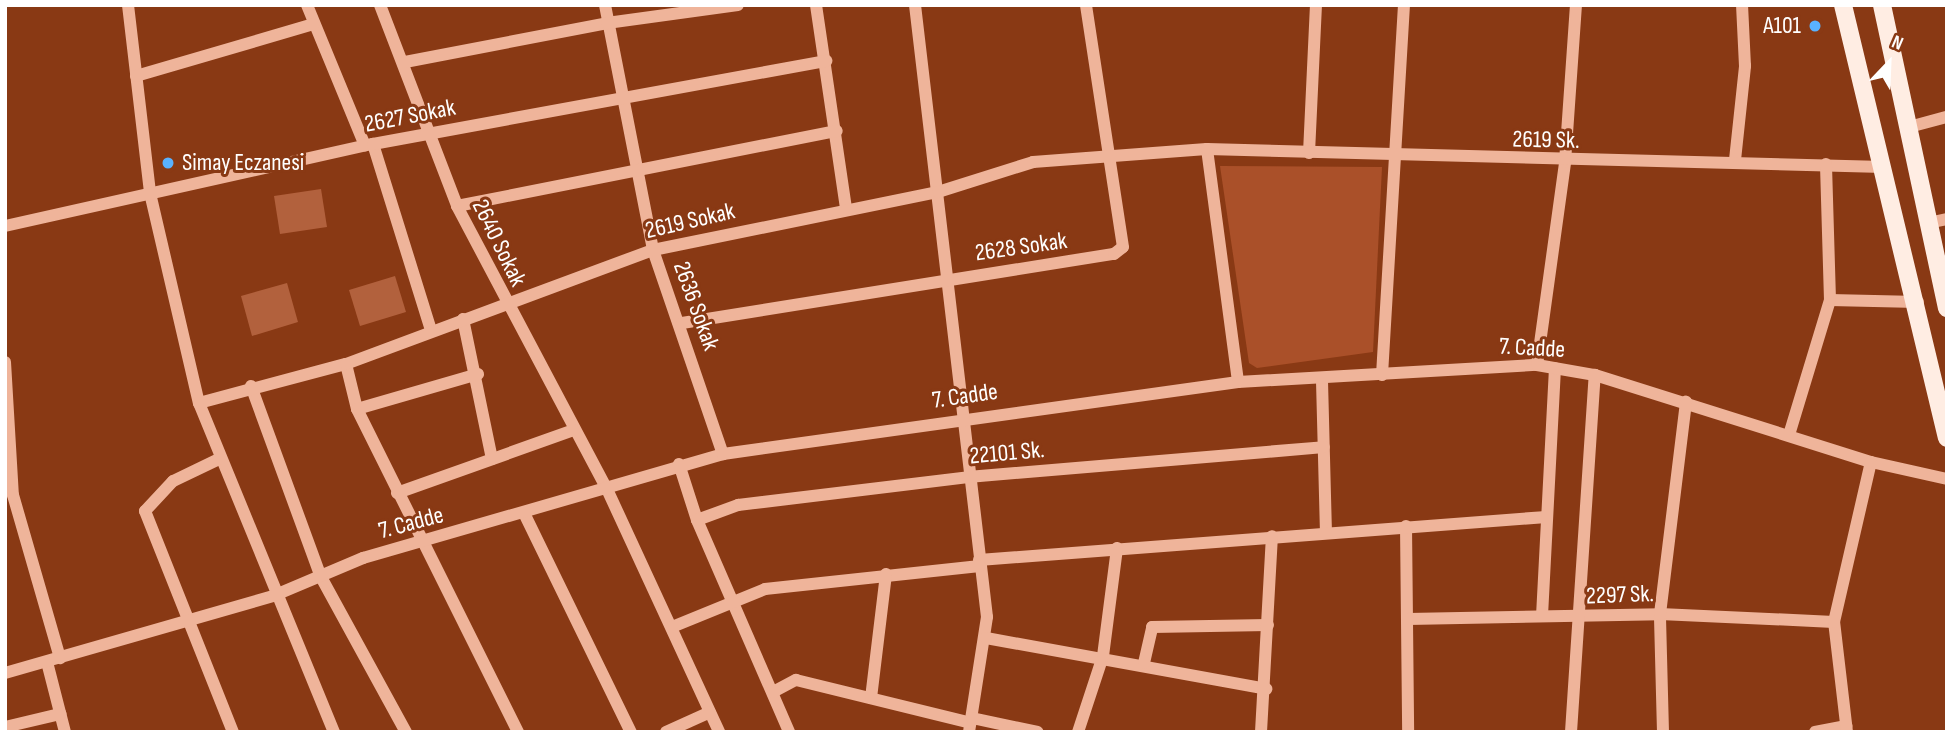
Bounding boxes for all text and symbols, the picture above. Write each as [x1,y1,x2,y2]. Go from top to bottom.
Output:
place label: A101 [1763,12,1801,40]
marker: A101 [1807,18,1823,34]
north arrow [1854,28,1924,98]
text: N [1888,31,1907,56]
street label: 2627 Sokak [362,93,458,139]
street label: 2619 Sk. [1512,125,1580,155]
place label: Simay Eczanesi [182,149,304,177]
marker: Simay Eczanesi [160,155,176,171]
street label: 2640 Sokak [466,195,532,291]
street label: 2619 Sokak [642,197,738,245]
street label: 2628 Sokak [973,226,1069,268]
street label: 2636 Sokak [667,258,725,354]
street label: 7. Cadde [1498,332,1566,364]
street label: 7. Cadde [930,377,1000,415]
street label: 22101 Sk. [968,435,1046,471]
street label: 7. Cadde [375,501,447,545]
street label: 2297 Sk. [1586,579,1654,611]

